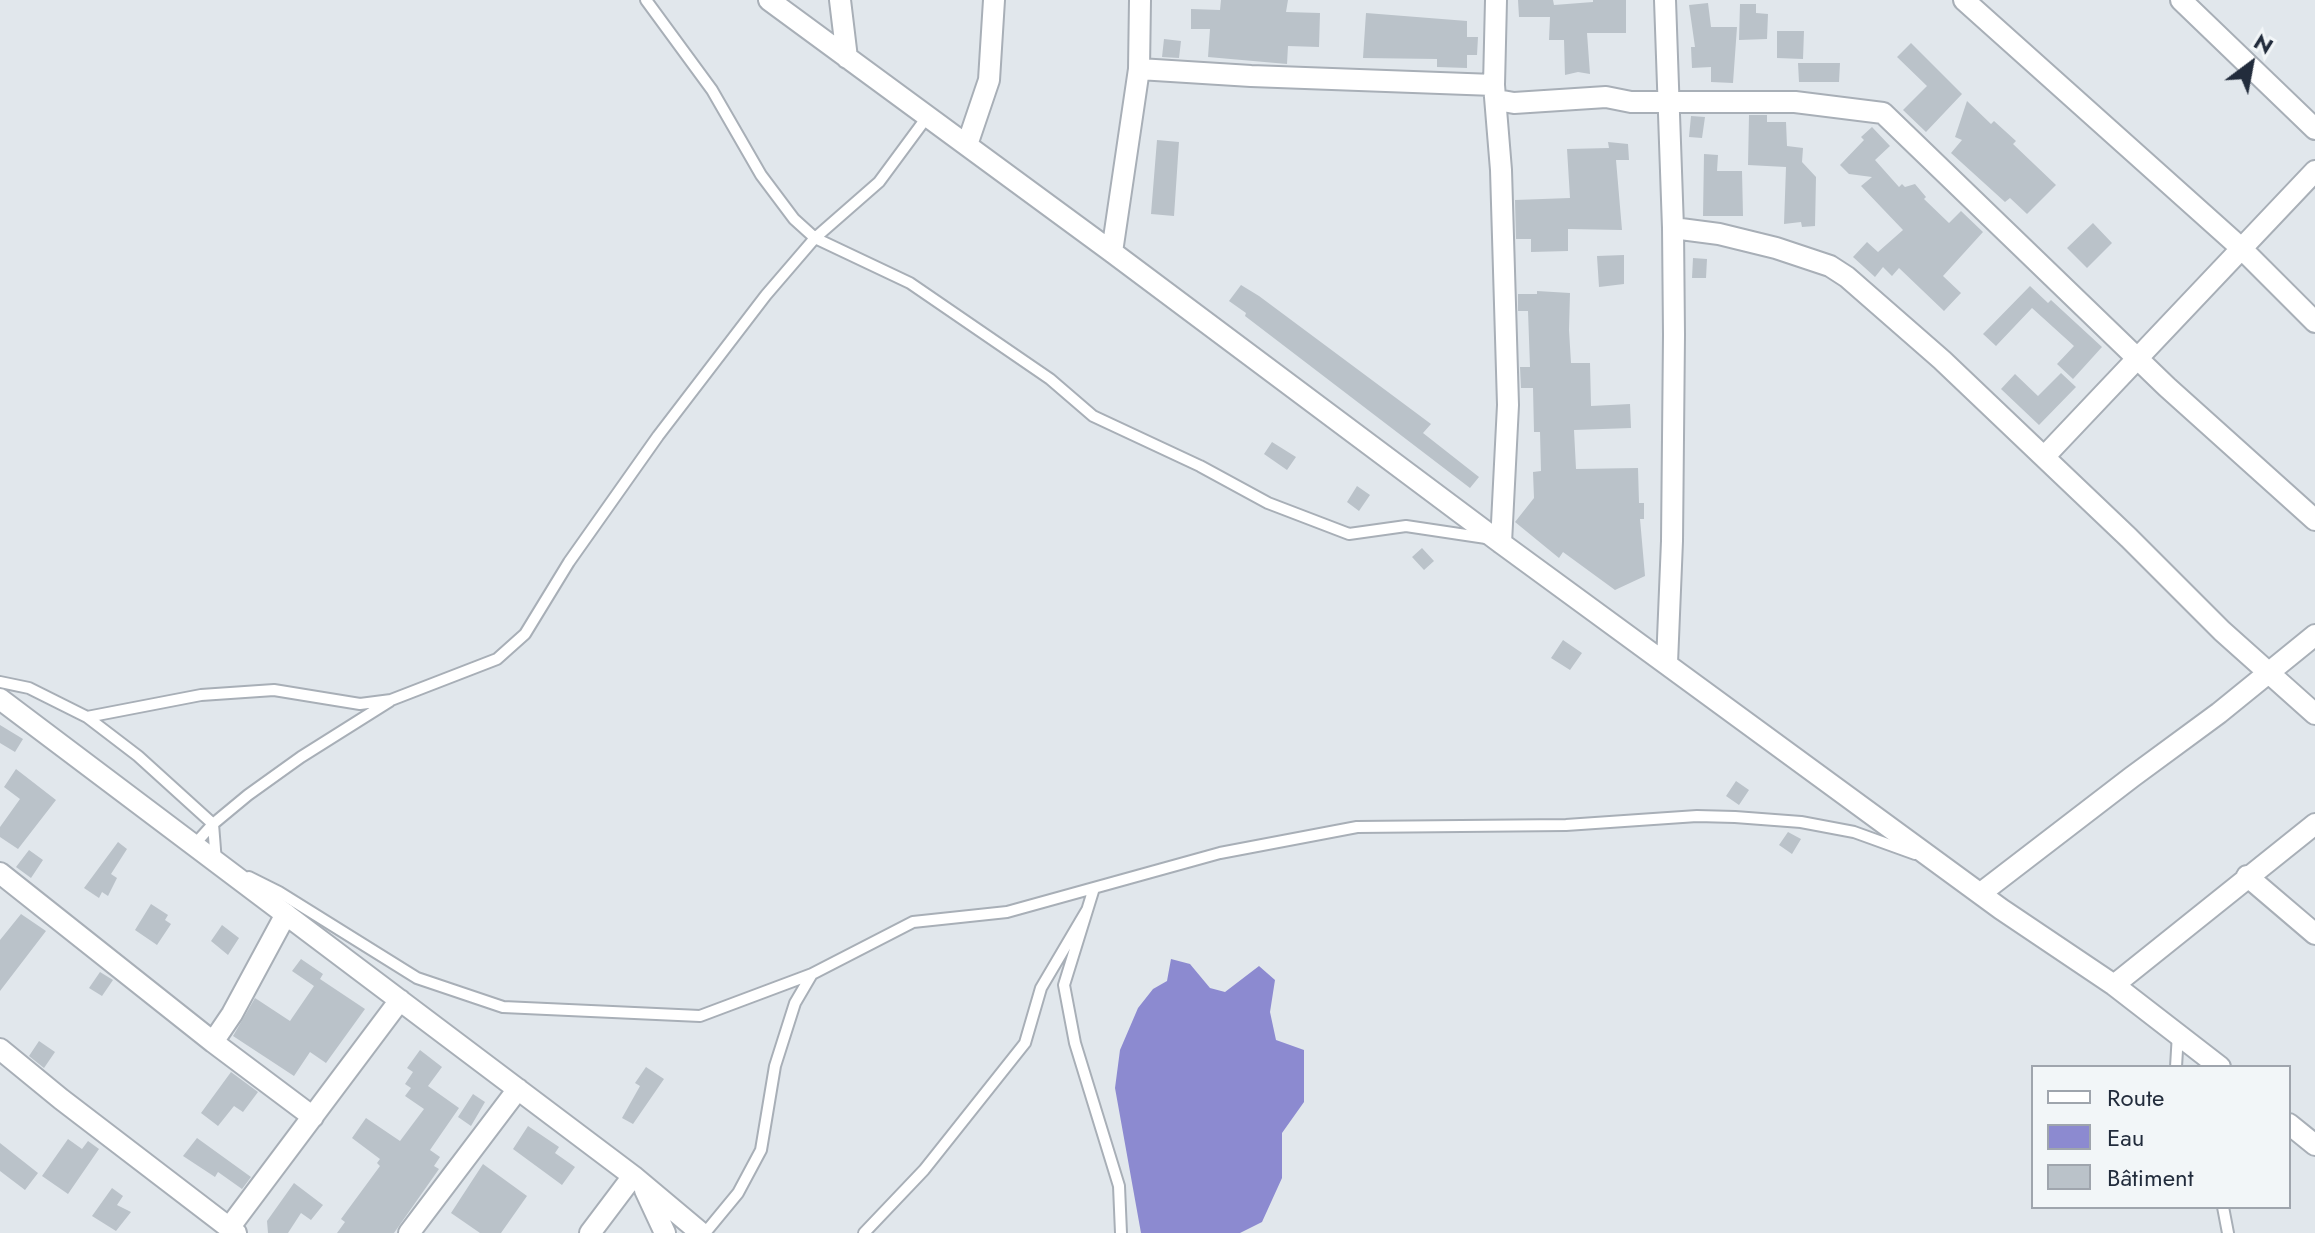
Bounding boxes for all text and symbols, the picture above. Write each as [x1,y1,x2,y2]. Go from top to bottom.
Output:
north arrow [2211,24,2291,104]
text: N [2248,25,2280,62]
legend [2031,1065,2291,1209]
text: Route [2107,1080,2164,1115]
text: Eau [2107,1120,2144,1155]
text: Bâtiment [2107,1160,2193,1195]

